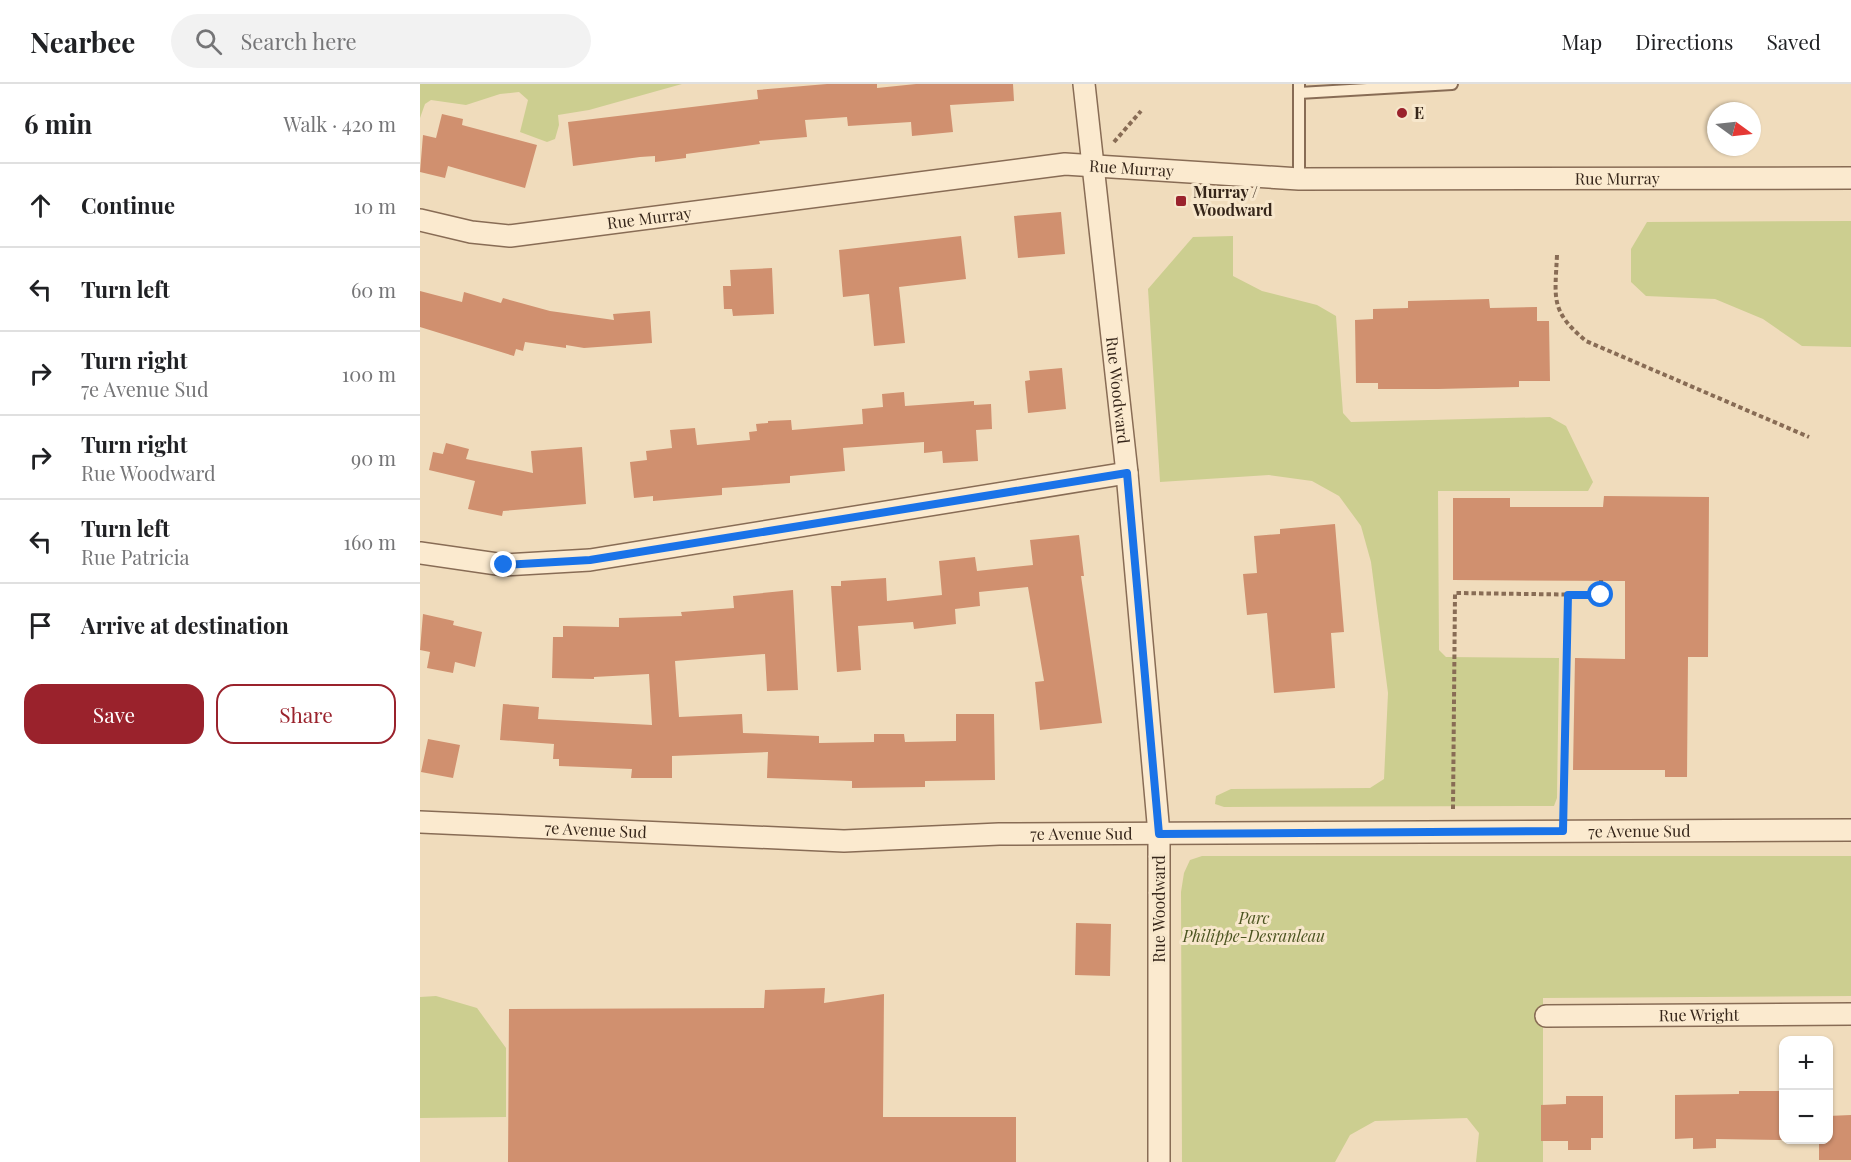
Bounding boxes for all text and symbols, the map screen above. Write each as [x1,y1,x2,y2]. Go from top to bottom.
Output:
search box [171,14,591,68]
text: Nearbee [30,23,135,60]
icon: search [192,25,225,58]
text: Search here [240,26,357,56]
text: Map [1561,27,1602,55]
text: Directions [1635,27,1733,55]
text: Saved [1766,27,1821,55]
place label: E [1414,102,1424,123]
north arrow [1707,102,1761,156]
text: 6 min [24,106,92,141]
marker: E [1395,106,1409,120]
text: Walk · 420 m [283,110,396,137]
street label: Rue Murray [1089,155,1175,181]
street label: Rue Murray [1575,167,1660,189]
place label: Murray / Woodward [1192,181,1273,220]
icon: ahead [24,189,57,222]
text: Continue [81,190,175,220]
text: 10 m [354,192,396,219]
marker: Murray / Woodward [1174,194,1188,208]
street label: Rue Murray [606,202,693,233]
icon: left [24,273,57,306]
text: Turn left [81,274,170,304]
text: 60 m [351,276,396,303]
street label: Rue Woodward [1102,335,1135,445]
text: Turn right [81,345,187,375]
icon: right [24,357,57,390]
text: 100 m [342,360,396,387]
text: 7e Avenue Sud [81,375,209,402]
text: Turn right [81,429,187,459]
icon: right [24,441,57,474]
text: 90 m [351,444,396,471]
text: Rue Woodward [81,459,216,486]
text: Turn left [81,513,170,543]
icon: left [24,525,57,558]
text: 160 m [344,528,396,555]
text: Rue Patricia [81,543,190,570]
route end [490,551,516,577]
route start [1587,581,1613,607]
icon: arrive [24,609,57,642]
text: Arrive at destination [81,610,289,640]
button: Save [24,684,204,744]
button: Share [216,684,396,744]
street label: 7e Avenue Sud [544,817,647,842]
street label: 7e Avenue Sud [1588,820,1691,841]
street label: 7e Avenue Sud [1030,822,1133,844]
street label: Rue Woodward [1148,855,1169,963]
park label: Parc Philippe-Desranleau [1182,907,1325,946]
street label: Rue Wright [1659,1004,1740,1025]
map controls [1779,1036,1833,1144]
button: + [1779,1036,1833,1090]
button: − [1779,1090,1833,1144]

